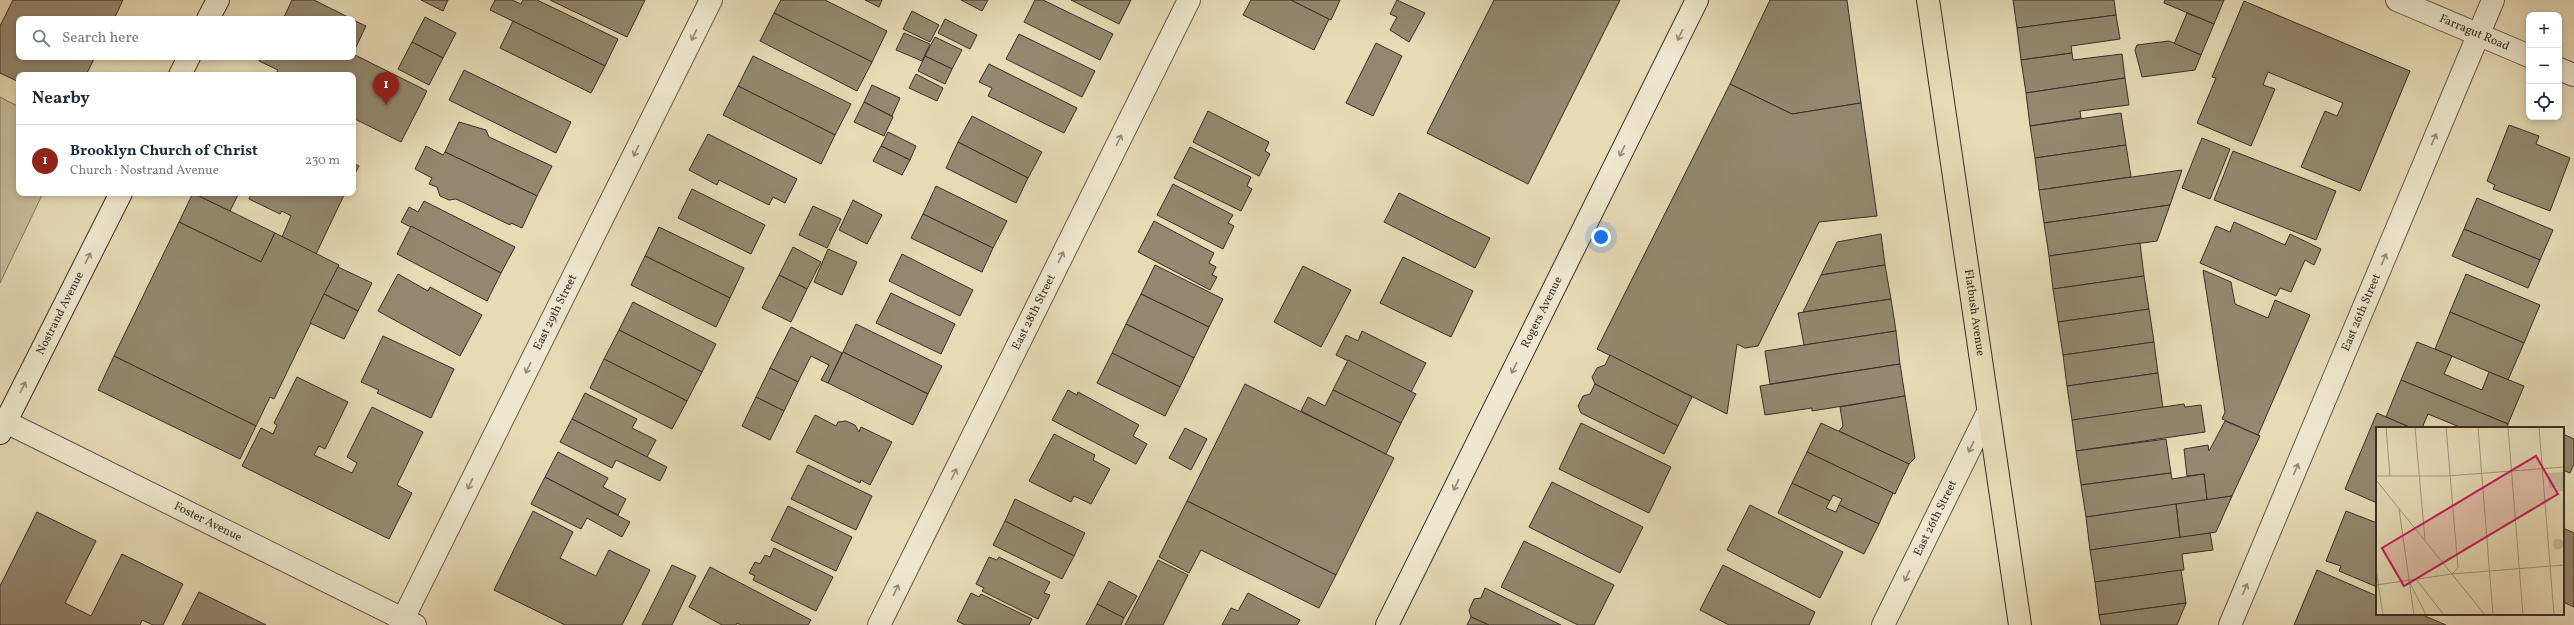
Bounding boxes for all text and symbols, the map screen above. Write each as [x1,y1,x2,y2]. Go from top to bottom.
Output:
street label: Farragut Road [2437,11,2512,55]
map controls [2526,12,2562,120]
button: + [2526,12,2562,48]
search box [16,16,356,60]
icon: search [30,27,52,49]
text: Search here [62,28,139,49]
one-way arrow [690,29,697,41]
one-way arrow [1675,29,1683,41]
button: − [2526,48,2562,84]
pin: 1 [373,72,399,105]
button: locate [2526,84,2562,120]
text: Nearby [32,87,90,110]
one-way arrow [2431,134,2439,146]
one-way arrow [1116,135,1123,147]
text: Brooklyn Church of Christ [70,141,258,162]
one-way arrow [632,145,639,157]
one-way arrow [1618,145,1625,157]
text: 1 [42,152,48,170]
text: 230 m [305,152,340,170]
text: Church · Nostrand Avenue [70,162,219,180]
your location [1591,227,1611,247]
one-way arrow [1058,251,1066,263]
one-way arrow [85,252,92,264]
one-way arrow [2381,253,2388,265]
street label: Flatbush Avenue [1960,268,1988,357]
street label: Nostrand Avenue [33,269,88,358]
street label: East 26th Street [2338,271,2385,354]
street label: East 29th Street [530,272,581,353]
street label: East 28th Street [1009,272,1060,353]
street label: Rogers Avenue [1518,274,1567,351]
one-way arrow [524,362,531,374]
one-way arrow [1510,362,1517,374]
one-way arrow [20,381,28,393]
inset map [2376,427,2564,615]
one-way arrow [1967,441,1974,453]
one-way arrow [2292,464,2300,476]
one-way arrow [951,468,958,480]
one-way arrow [466,478,473,490]
one-way arrow [1452,478,1459,490]
street label: East 26th Street [1910,478,1961,559]
street label: Foster Avenue [171,498,245,546]
one-way arrow [1903,570,1910,582]
one-way arrow [2242,583,2250,595]
one-way arrow [893,584,900,596]

